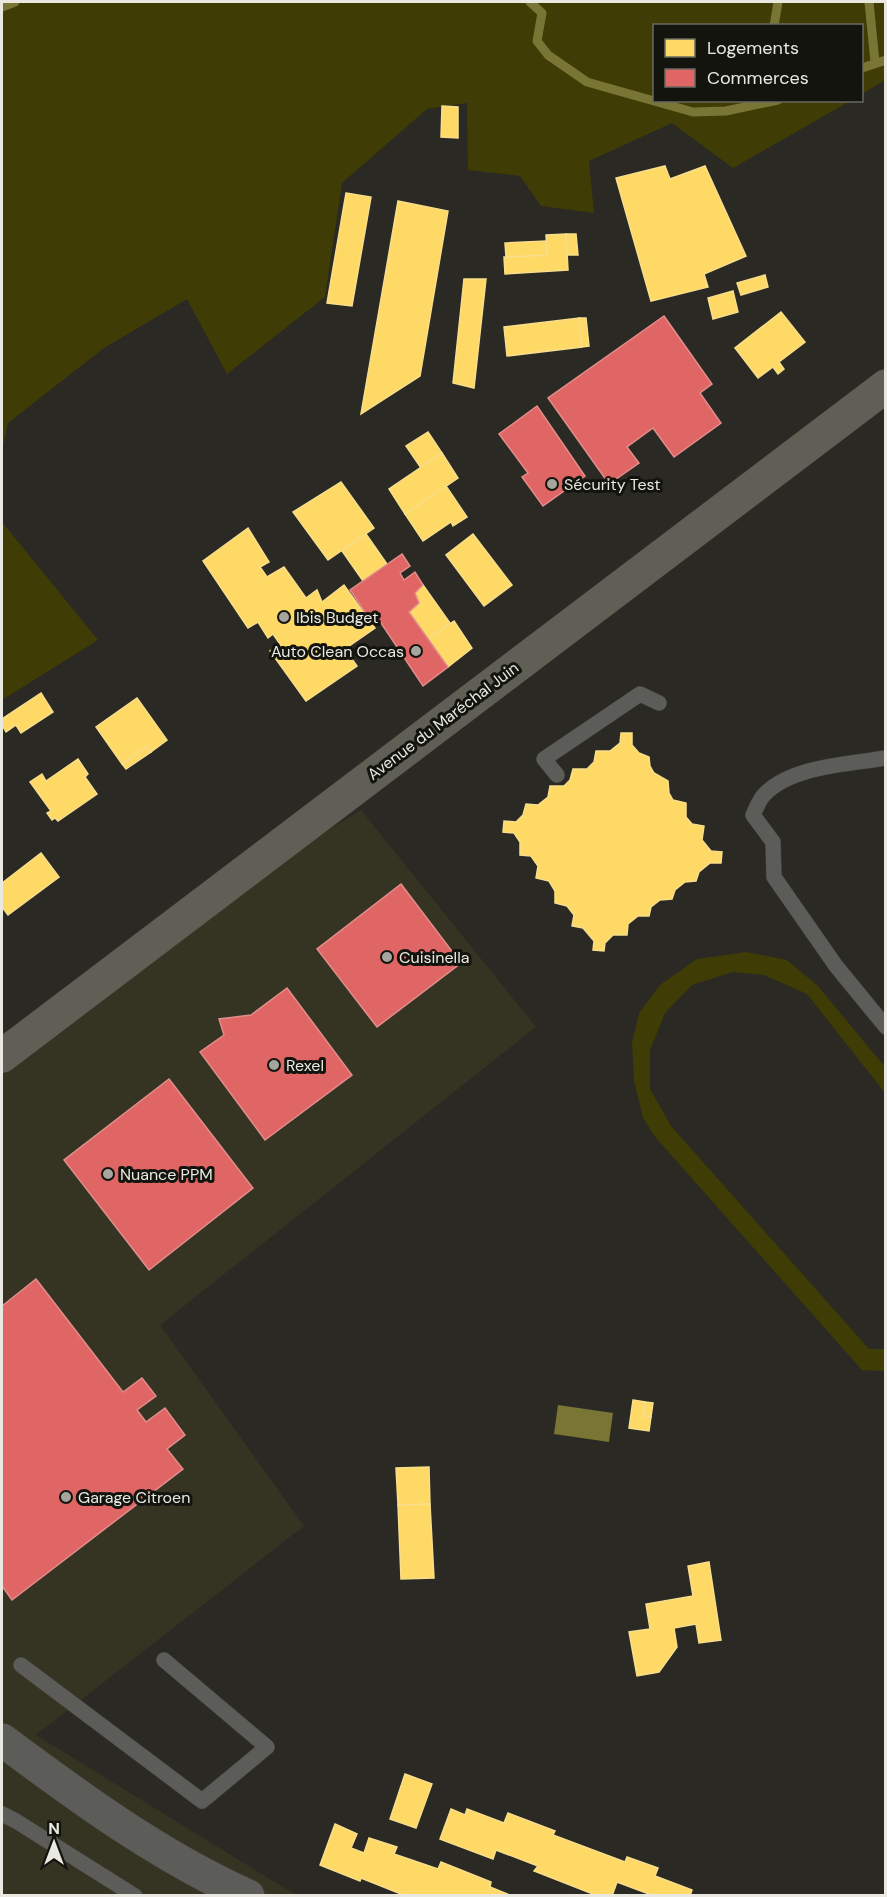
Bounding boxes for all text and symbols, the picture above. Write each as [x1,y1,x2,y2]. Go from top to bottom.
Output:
legend [653,24,863,102]
text: Logements [707,36,799,60]
text: Commerces [707,66,809,90]
place label: Sécurity Test [564,474,660,495]
marker: Sécurity Test [545,477,559,491]
place label: Ibis Budget [296,607,378,628]
marker: Ibis Budget [277,610,291,624]
place label: Auto Clean Occas [271,641,404,662]
marker: Auto Clean Occas [409,644,423,658]
street label: Avenue du Maréchal Juin [363,657,523,785]
place label: Cuisinella [399,947,469,968]
marker: Cuisinella [380,950,394,964]
place label: Rexel [286,1055,324,1076]
marker: Rexel [267,1058,281,1072]
place label: Nuance PPM [120,1164,213,1185]
marker: Nuance PPM [101,1167,115,1181]
place label: Garage Citroen [78,1487,190,1508]
marker: Garage Citroen [59,1490,73,1504]
north arrow [24,1813,84,1873]
text: N [48,1818,60,1839]

